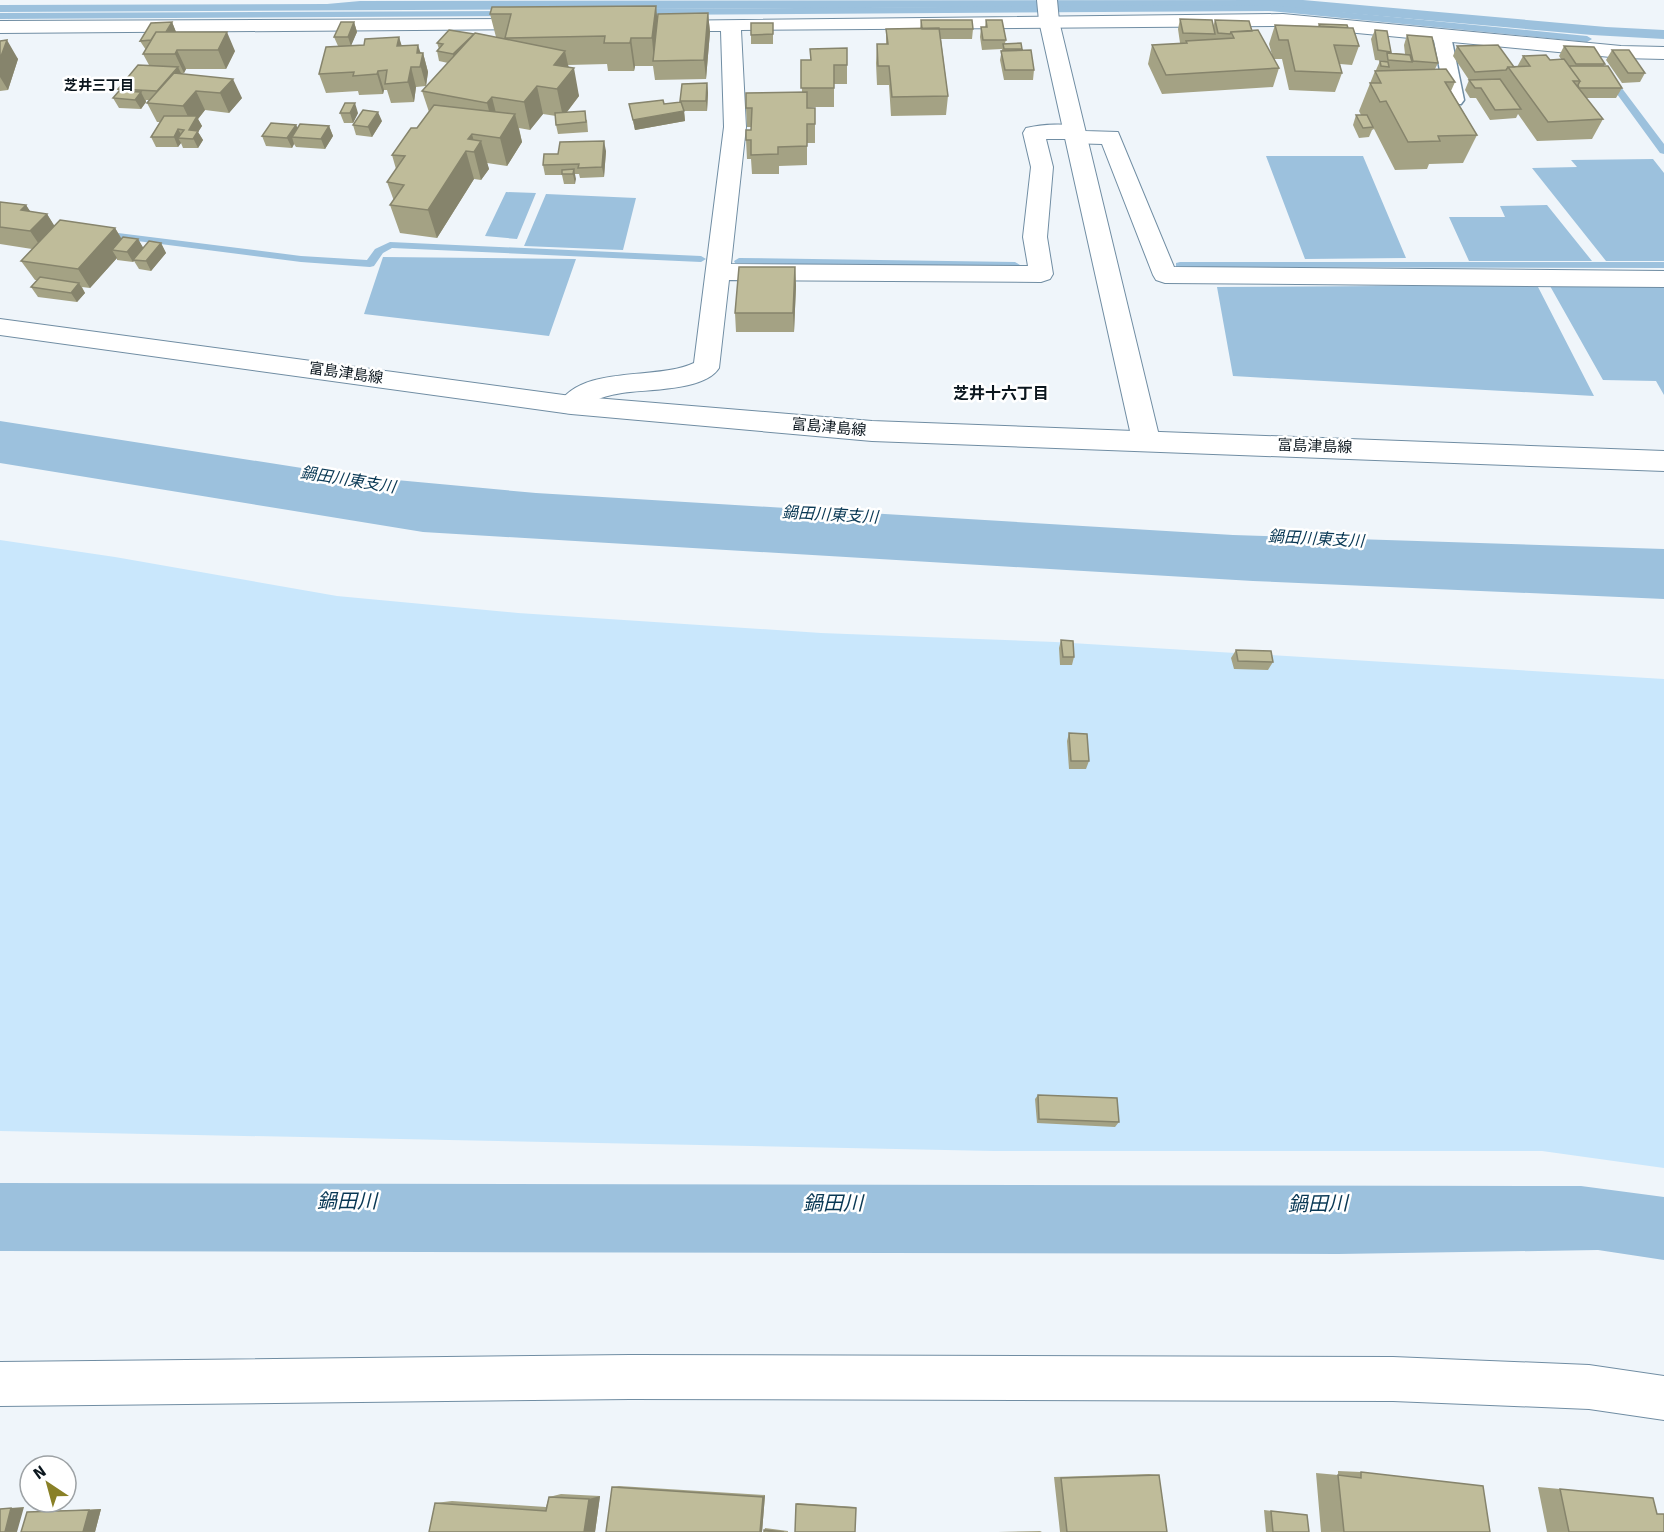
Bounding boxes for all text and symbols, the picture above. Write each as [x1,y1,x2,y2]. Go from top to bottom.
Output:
district label: 芝井三丁目 [64,77,134,94]
street label: 富島津島線 [308,359,384,387]
district label: 芝井十六丁目 [953,384,1049,404]
street label: 富島津島線 [791,415,867,439]
street label: 富島津島線 [1277,436,1353,456]
water label: 鍋田川東支川 [299,463,399,498]
water label: 鍋田川東支川 [782,503,880,528]
water label: 鍋田川東支川 [1268,527,1366,552]
water label: 鍋田川 [317,1189,379,1214]
water label: 鍋田川 [803,1191,865,1216]
water label: 鍋田川 [1288,1191,1350,1217]
north arrow [18,1454,78,1514]
text: N [29,1461,50,1484]

